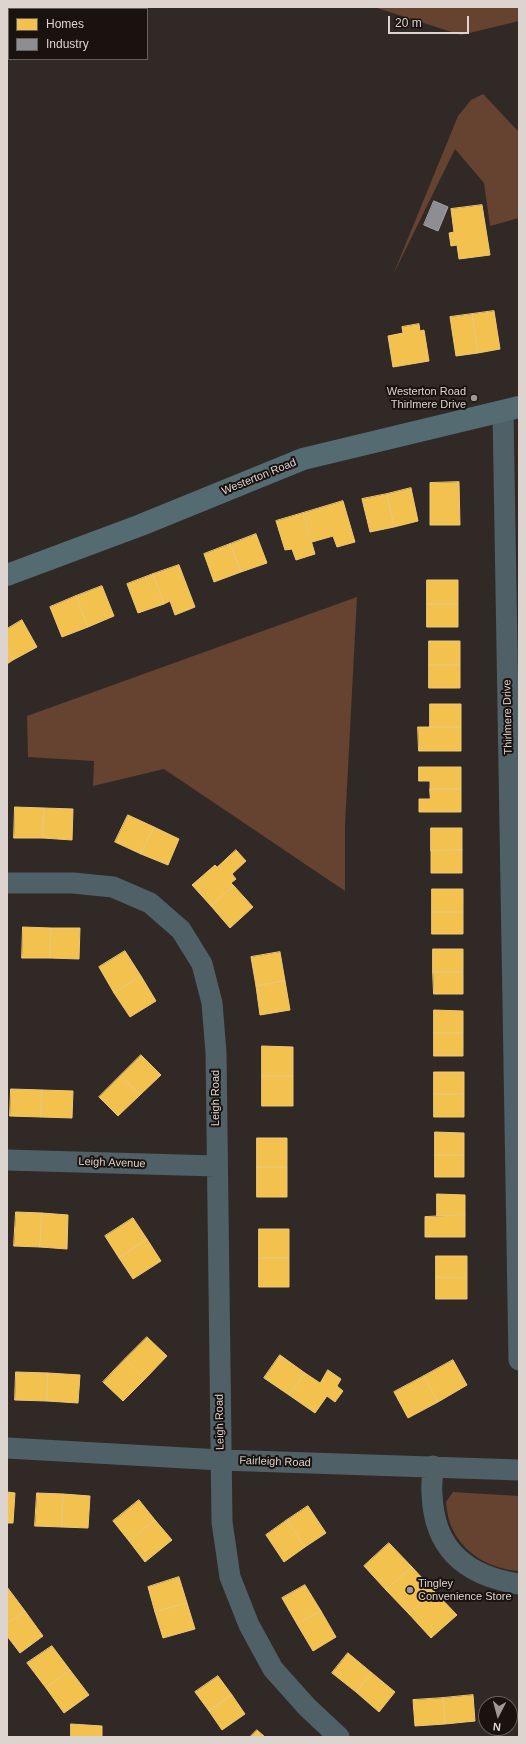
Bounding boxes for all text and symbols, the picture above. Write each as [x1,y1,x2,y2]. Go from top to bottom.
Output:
legend [8,8,148,60]
scale bar [390,8,471,34]
text: 20 m [395,16,422,30]
text: Homes [46,17,84,31]
text: Industry [46,37,89,51]
place label: Westerton Road Thirlmere Drive [387,385,466,411]
marker: Westerton Road Thirlmere Drive [469,393,479,403]
street label: Westerton Road [220,456,298,498]
street label: Thirlmere Drive [501,679,515,755]
street label: Leigh Road [209,1070,223,1126]
street label: Leigh Avenue [78,1155,146,1171]
street label: Leigh Road [213,1394,227,1450]
street label: Fairleigh Road [239,1454,311,1470]
place label: Tingley Convenience Store [418,1577,512,1603]
marker: Tingley Convenience Store [405,1585,415,1595]
north arrow [478,1696,518,1736]
text: N [492,1721,501,1733]

